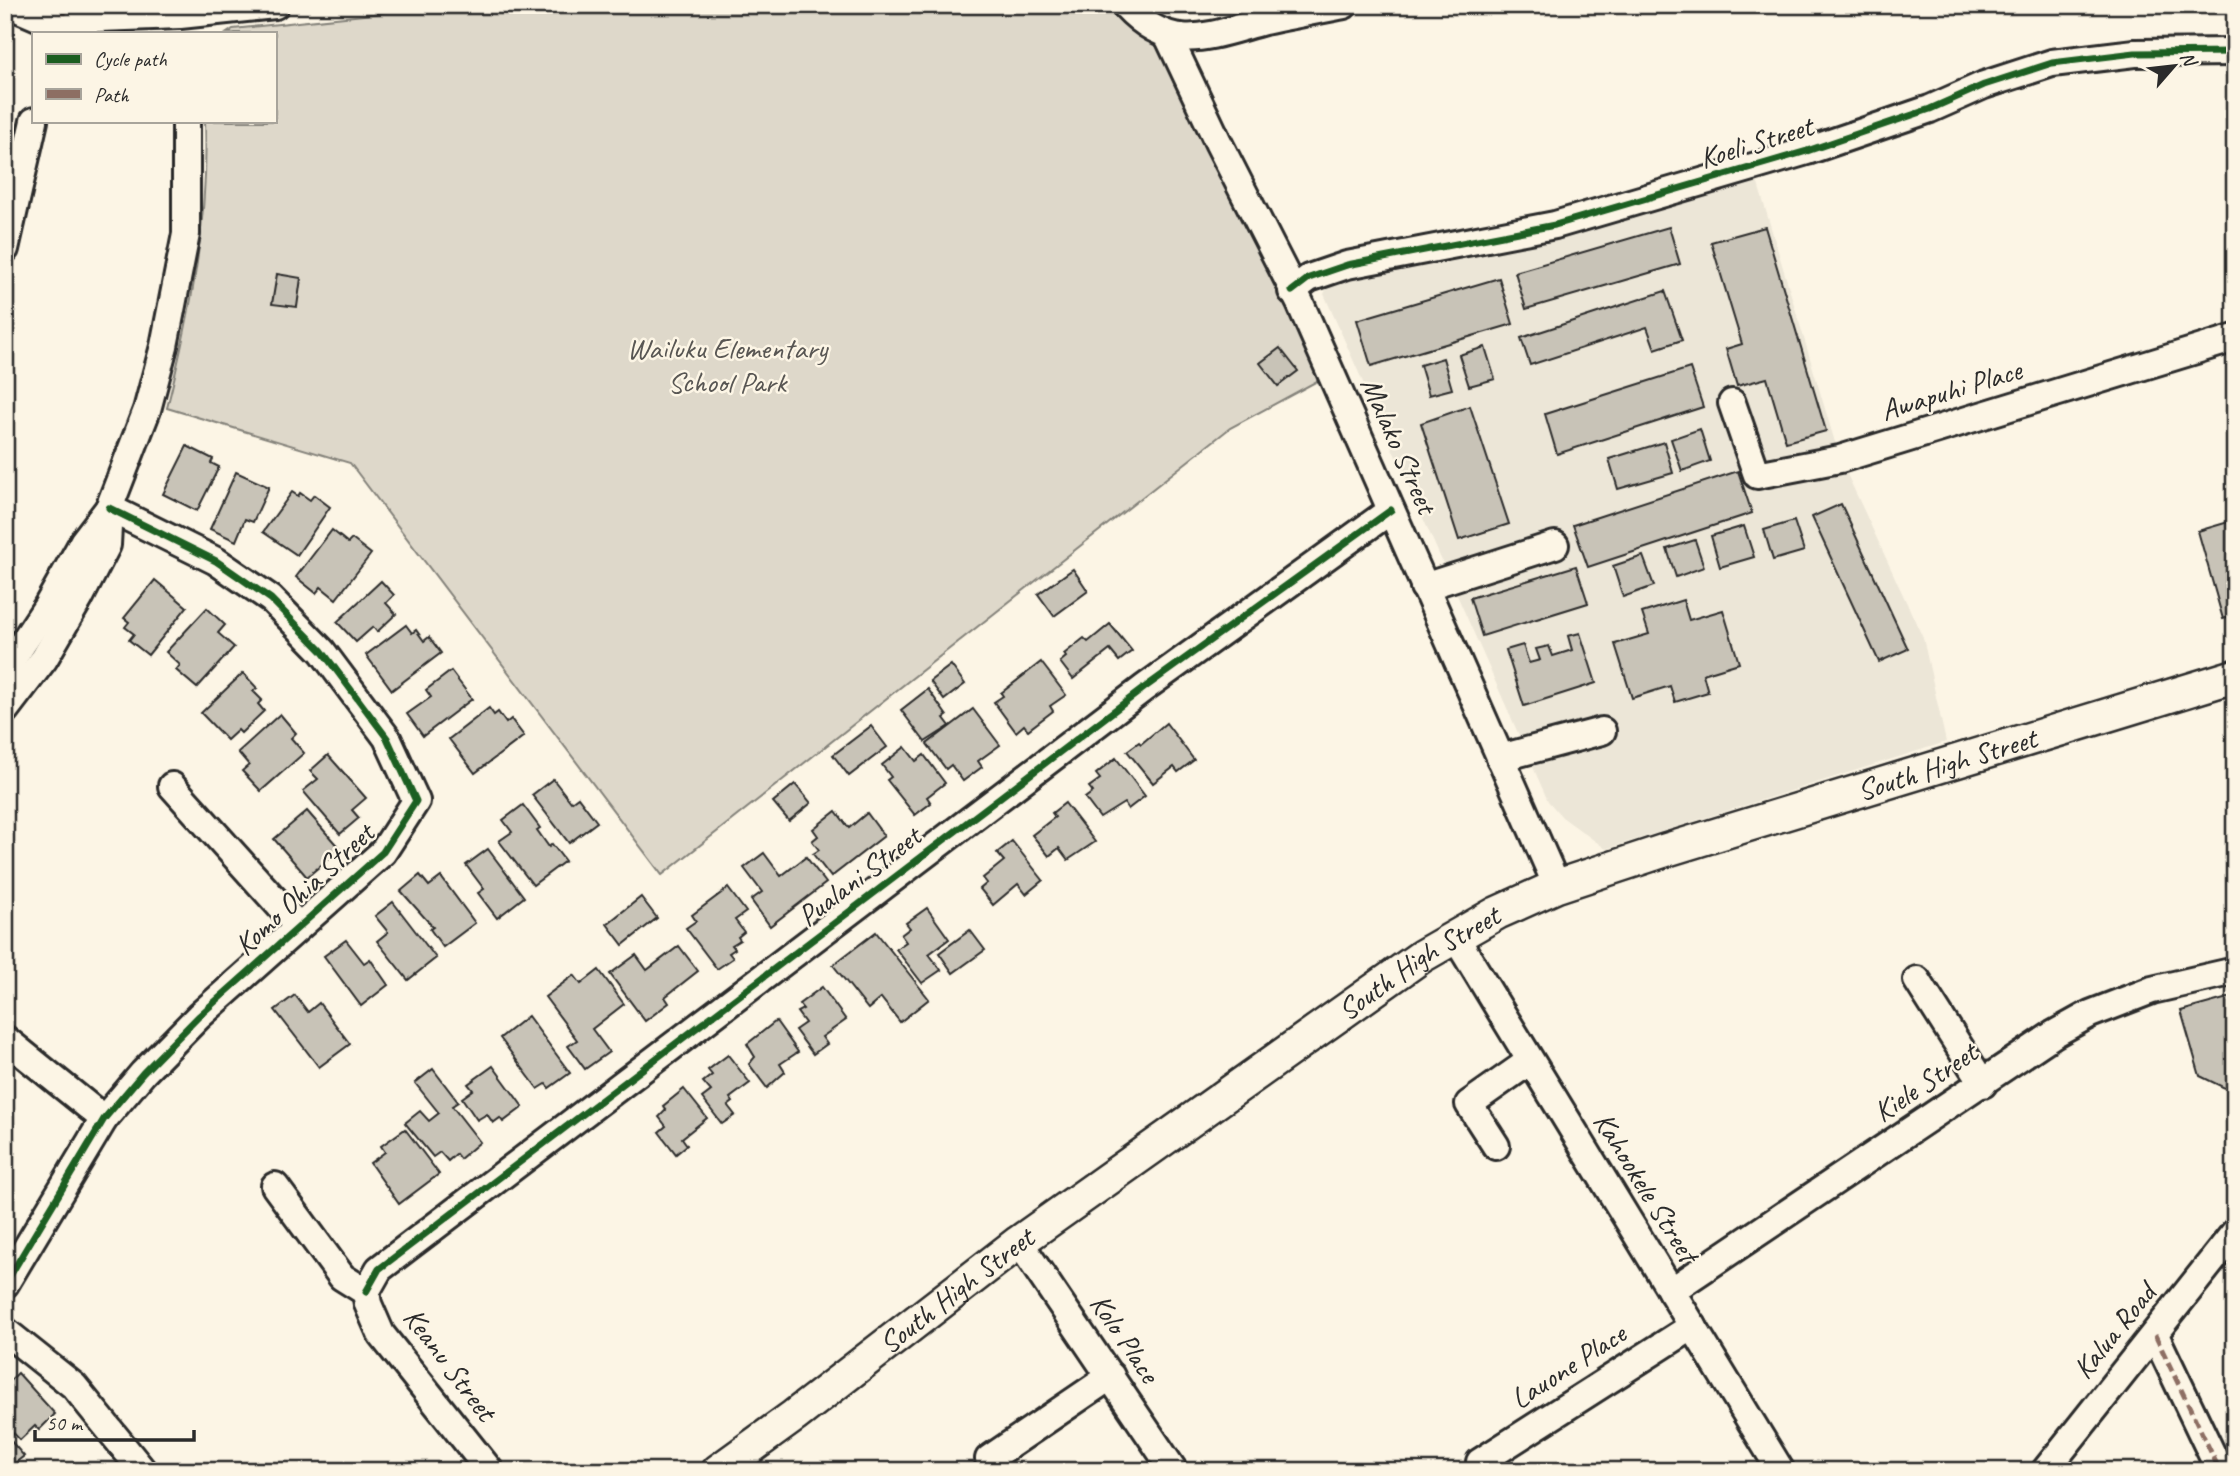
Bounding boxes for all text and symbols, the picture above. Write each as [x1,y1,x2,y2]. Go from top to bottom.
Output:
legend [32,32,276,122]
north arrow [2138,32,2208,102]
text: Cycle path [94,46,167,72]
text: N [2175,48,2203,72]
text: Path [94,82,130,108]
street label: Koeli Street [1695,106,1820,177]
park label: Wailuku Elementary School Park [627,329,829,401]
street label: Awapuhi Place [1876,350,2028,429]
street label: Malako Street [1352,371,1447,522]
street label: South High Street [1853,718,2044,809]
street label: Komo Ohia Street [226,812,384,964]
street label: Pualani Street [790,815,931,935]
street label: South High Street [1330,895,1509,1029]
street label: Kiele Street [1866,1032,1987,1131]
street label: Kahookele Street [1585,1105,1709,1273]
street label: South High Street [871,1217,1043,1362]
street label: Kalua Road [2064,1272,2167,1386]
street label: Kolo Place [1081,1286,1170,1392]
street label: Keanu Street [395,1300,507,1431]
street label: Lauone Place [1503,1313,1635,1417]
scale bar [35,1399,194,1443]
text: 50 m [46,1410,84,1436]

